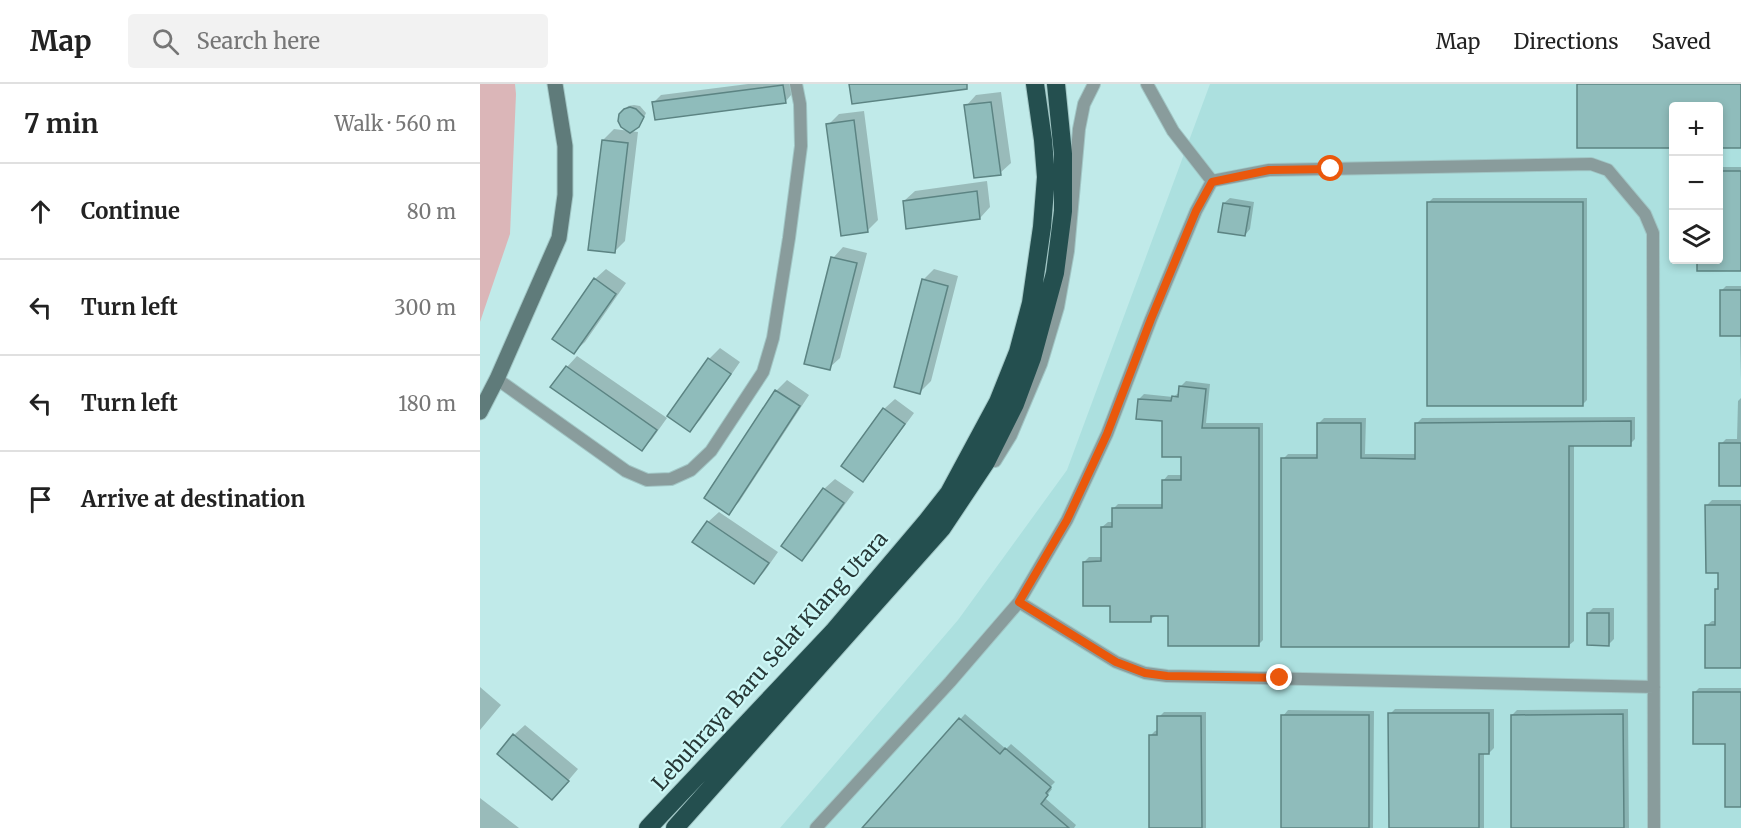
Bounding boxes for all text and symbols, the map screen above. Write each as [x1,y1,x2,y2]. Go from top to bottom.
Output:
search box [128,14,548,68]
text: Map [30,23,92,59]
icon: search [149,25,182,58]
text: Search here [197,27,320,55]
text: Map [1436,28,1480,55]
text: Directions [1513,28,1618,55]
text: Saved [1651,28,1711,55]
map controls [1669,102,1723,264]
button: + [1669,102,1723,156]
text: 7 min [24,107,98,140]
text: Walk · 560 m [335,111,456,136]
route start [1317,155,1343,181]
button: − [1669,156,1723,210]
icon: ahead [24,195,57,228]
text: Continue [81,197,180,225]
text: 80 m [407,199,456,224]
button: layers [1669,210,1723,264]
icon: left [24,291,57,324]
text: Turn left [81,293,178,321]
text: 300 m [394,295,456,320]
icon: left [24,387,57,420]
text: Turn left [81,389,178,417]
text: 180 m [398,391,456,416]
icon: arrive [24,483,57,516]
text: Arrive at destination [81,485,305,513]
street label: Lebuhraya Baru Selat Klang Utara [646,525,893,796]
route end [1266,664,1292,690]

